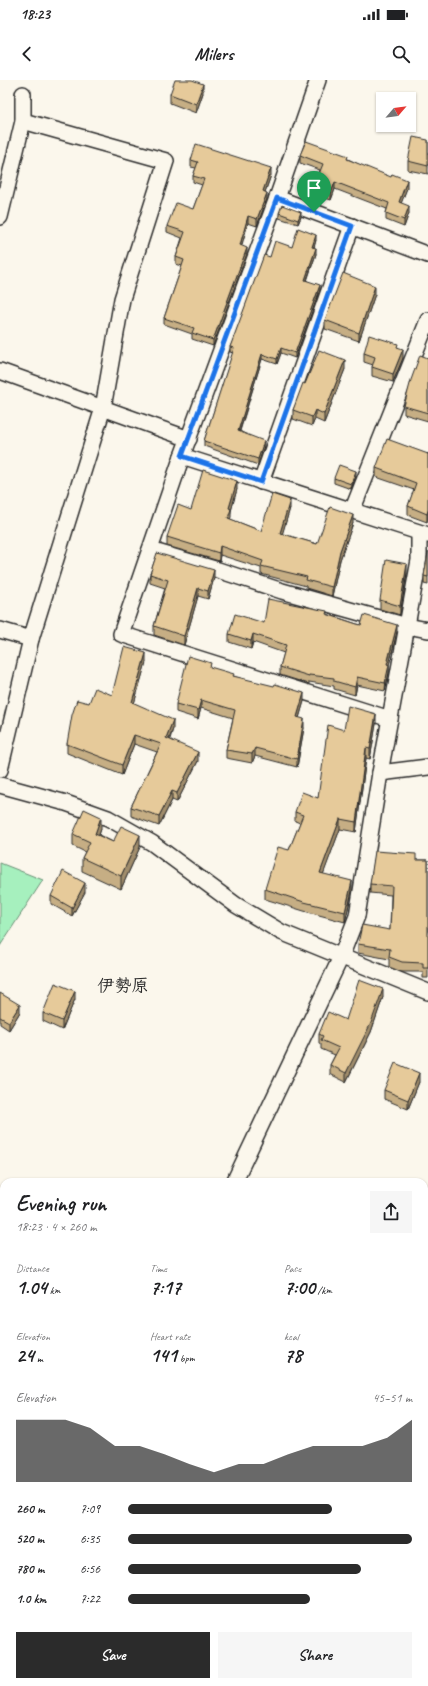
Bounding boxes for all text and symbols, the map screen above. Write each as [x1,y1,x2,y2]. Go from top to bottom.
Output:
text: 18:23 [20,5,50,24]
icon: back [16,43,38,65]
text: Milers [195,43,233,65]
icon: search [390,43,412,65]
north arrow [376,92,416,132]
map controls [376,92,416,132]
pin [297,171,331,212]
icon: arrive [303,177,325,199]
district label: 伊勢原 [98,975,149,996]
text: Evening run [16,1190,106,1218]
button: share [370,1191,412,1233]
text: 18:23 · 4 × 260 m [16,1219,97,1235]
text: Distance [16,1261,49,1275]
text: Time [150,1261,167,1275]
text: Pace [284,1261,301,1275]
text: 1.04 [16,1275,47,1300]
text: 7:17 [150,1275,181,1300]
text: 7:00 [284,1275,315,1300]
text: km [47,1283,60,1297]
text: /km [315,1283,332,1297]
text: Elevation [16,1329,50,1343]
text: Heart rate [150,1329,190,1343]
text: kcal [284,1329,299,1343]
text: 24 [16,1343,34,1368]
text: 141 [150,1343,177,1368]
text: 78 [284,1343,302,1368]
text: m [34,1351,43,1365]
text: bpm [177,1351,195,1365]
text: Elevation [16,1390,56,1406]
text: 45–51 m [372,1390,412,1406]
text: 260 m [16,1501,44,1517]
text: 7:09 [80,1501,100,1517]
text: 520 m [16,1531,44,1547]
text: 6:35 [80,1531,100,1547]
text: 780 m [16,1561,44,1577]
text: 6:56 [80,1561,100,1577]
text: 1.0 km [16,1591,46,1607]
text: 7:22 [80,1591,100,1607]
button: Save [16,1632,210,1678]
button: Share [218,1632,412,1678]

